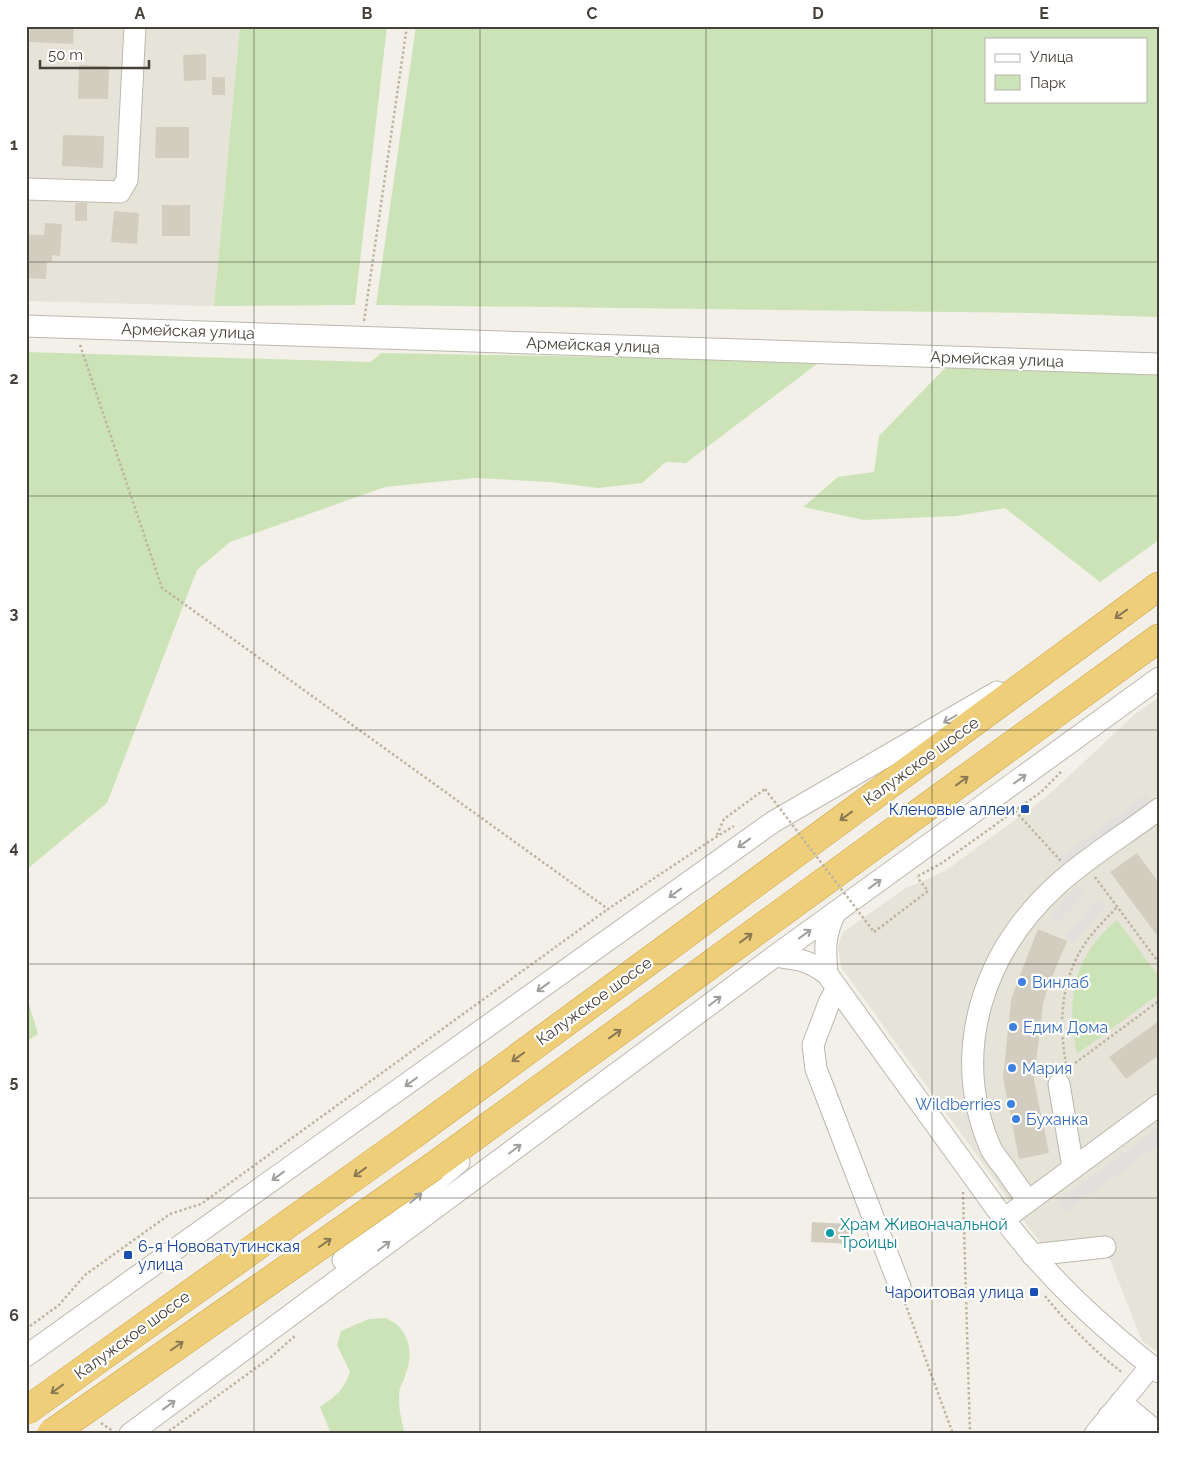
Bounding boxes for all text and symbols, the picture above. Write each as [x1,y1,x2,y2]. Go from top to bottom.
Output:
text: A [135,4,146,23]
text: B [362,4,373,23]
text: C [587,4,598,23]
text: D [812,4,824,23]
text: E [1039,4,1049,23]
scale bar [40,38,149,70]
legend [985,38,1148,102]
text: 50 m [48,46,83,64]
text: Улица [1030,48,1074,66]
text: Парк [1030,74,1066,92]
text: 1 [10,135,18,154]
street label: Армейская улица [121,319,255,343]
street label: Армейская улица [526,333,660,357]
street label: Армейская улица [930,347,1064,371]
text: 2 [9,369,19,388]
text: 3 [10,604,19,623]
one-way arrow [1114,609,1128,619]
street label: Калужское шоссе [860,713,982,809]
one-way arrow [943,714,958,724]
one-way arrow [1013,773,1026,784]
one-way arrow [955,776,969,786]
place label: Кленовые аллеи [889,800,1015,819]
marker: Кленовые аллеи [1019,803,1031,815]
one-way arrow [840,811,854,821]
text: 4 [9,838,19,857]
one-way arrow [737,838,751,848]
one-way arrow [867,879,881,889]
one-way arrow [668,888,682,898]
one-way arrow [798,929,811,940]
one-way arrow [739,933,752,944]
street label: Калужское шоссе [533,953,655,1049]
place label: Винлаб [1032,973,1089,992]
marker: Винлаб [1016,976,1028,988]
one-way arrow [536,982,550,992]
one-way arrow [708,996,722,1006]
place label: Едим Дома [1023,1018,1108,1037]
marker: Едим Дома [1007,1021,1019,1033]
one-way arrow [607,1029,621,1039]
one-way arrow [511,1052,525,1062]
place label: Мария [1022,1059,1072,1078]
marker: Мария [1006,1062,1018,1074]
text: 5 [10,1072,19,1091]
one-way arrow [404,1077,418,1087]
place label: Wildberries [915,1095,1001,1114]
marker: Wildberries [1005,1098,1017,1110]
place label: Буханка [1026,1110,1088,1129]
marker: Буханка [1010,1113,1022,1125]
one-way arrow [508,1144,521,1155]
one-way arrow [353,1167,367,1177]
one-way arrow [272,1171,286,1181]
one-way arrow [410,1193,423,1204]
place label: Храм Живоначальной Троицы [840,1215,1008,1252]
marker: Храм Живоначальной Троицы [824,1227,836,1239]
place label: 6-я Нововатутинская улица [138,1237,300,1274]
one-way arrow [318,1238,332,1248]
one-way arrow [377,1241,391,1251]
marker: 6-я Нововатутинская улица [122,1249,134,1261]
place label: Чароитовая улица [884,1283,1024,1302]
marker: Чароитовая улица [1028,1286,1040,1298]
street label: Калужское шоссе [71,1287,193,1383]
text: 6 [9,1306,19,1325]
one-way arrow [170,1341,184,1351]
one-way arrow [50,1384,64,1394]
one-way arrow [162,1400,176,1410]

